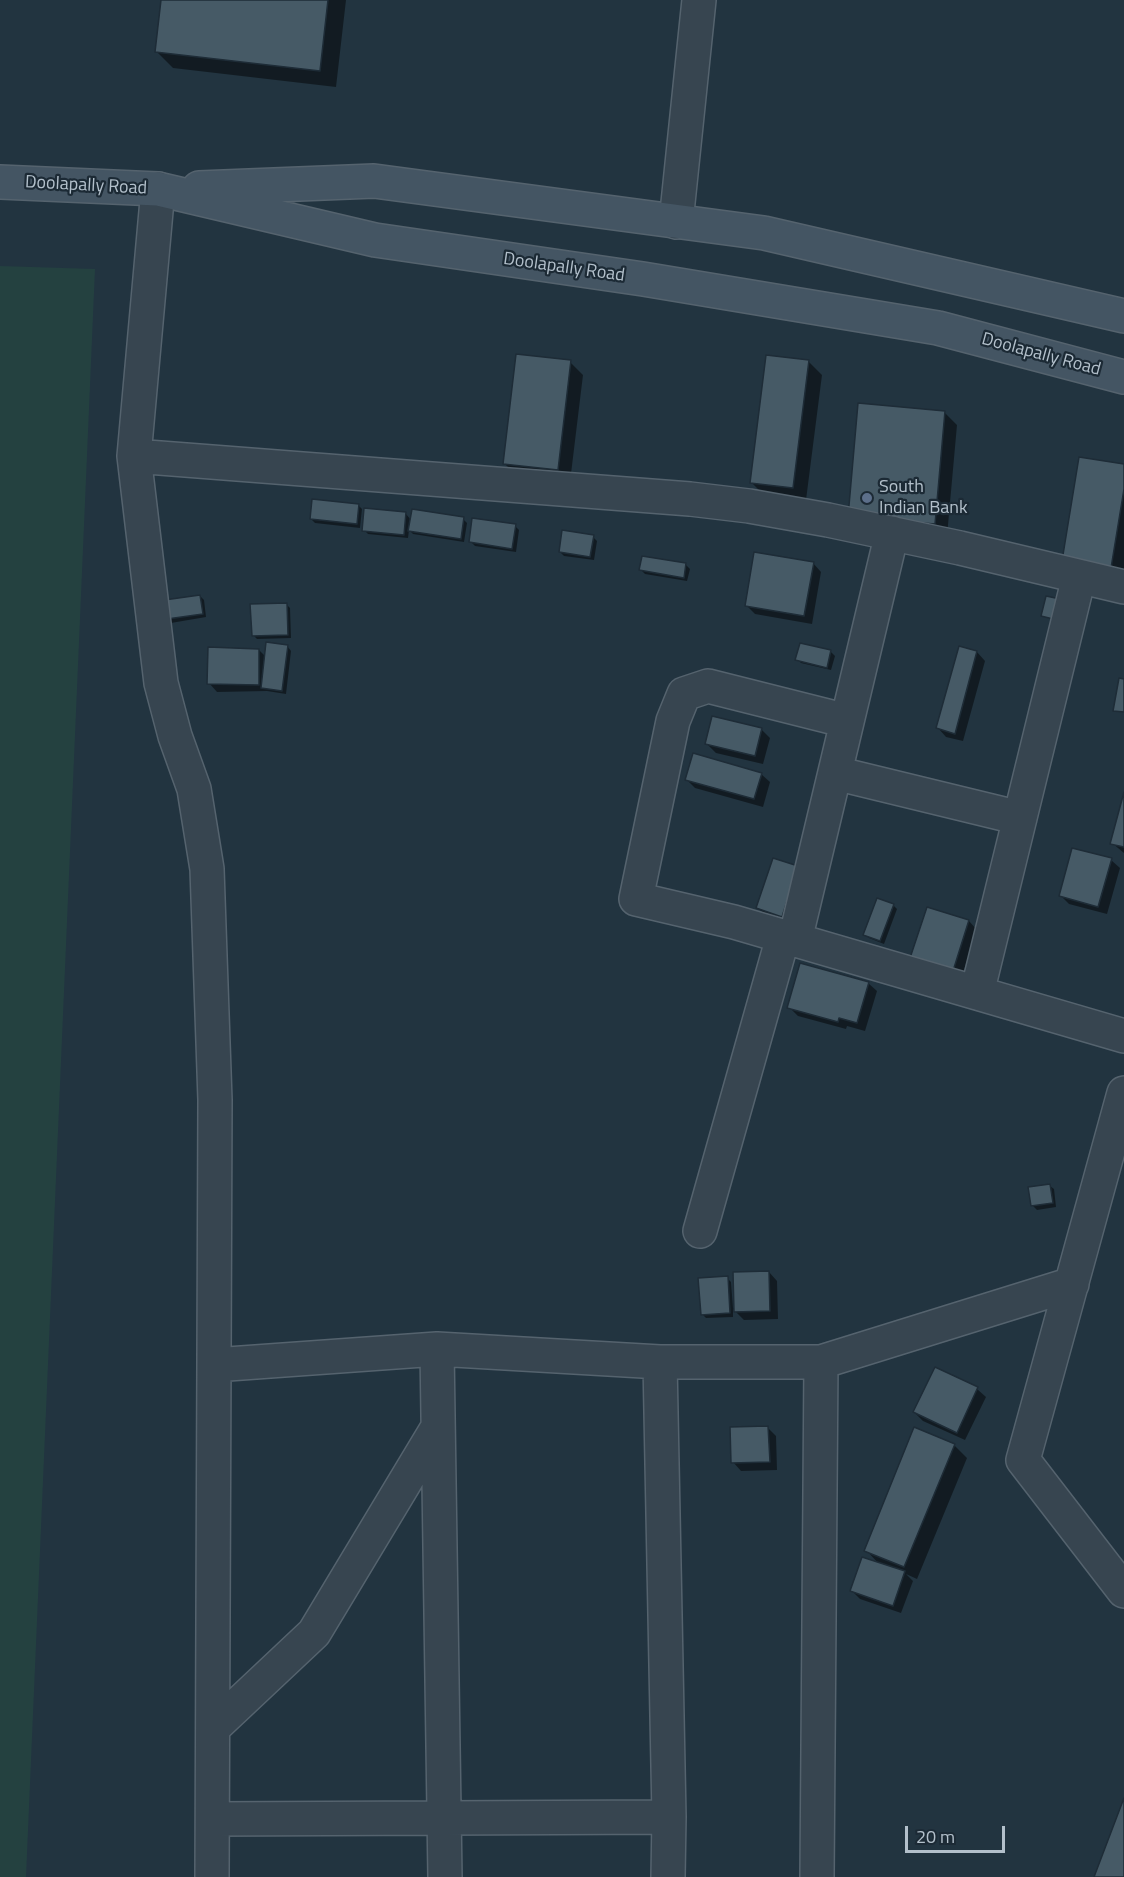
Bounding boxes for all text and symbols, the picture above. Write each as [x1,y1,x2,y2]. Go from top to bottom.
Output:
street label: Doolapally Road [24,172,148,200]
street label: Doolapally Road [502,249,626,287]
street label: Doolapally Road [979,329,1103,381]
place label: South Indian Bank [879,477,968,520]
marker: South Indian Bank [860,491,874,505]
scale bar [908,1814,1008,1852]
text: 20 m [916,1823,955,1850]

